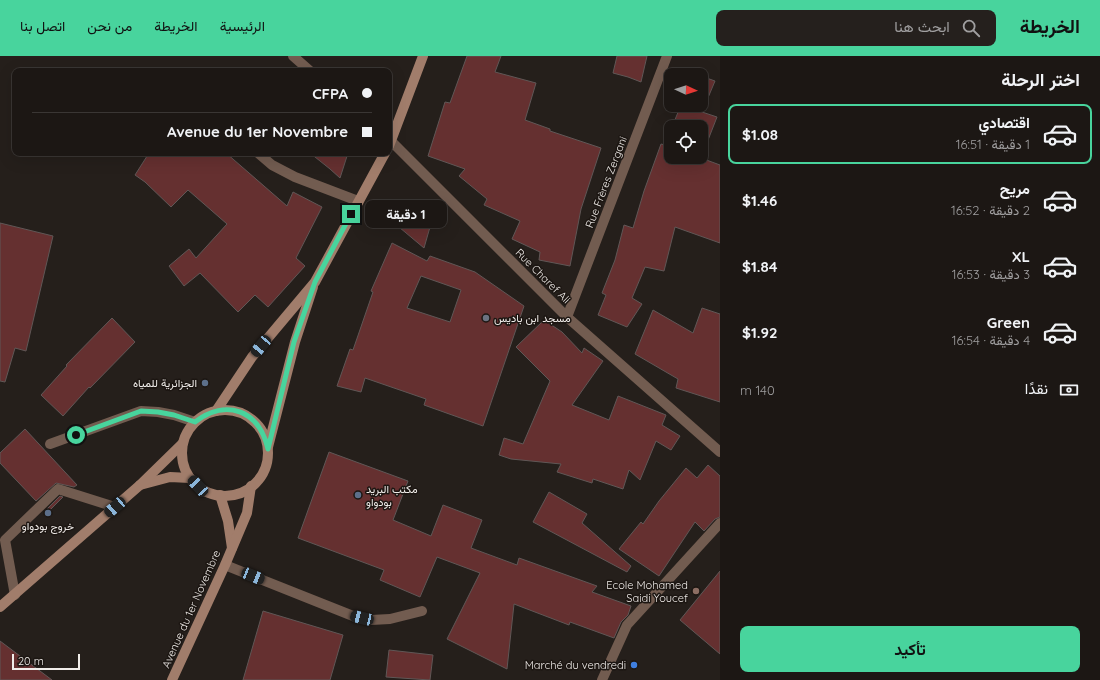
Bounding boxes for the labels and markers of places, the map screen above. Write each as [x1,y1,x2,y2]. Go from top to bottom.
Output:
place label: مسجد ابن باديس [494,311,571,325]
marker: مسجد ابن باديس [481,313,491,323]
place label: الجزائرية للمياه [133,376,197,390]
marker: الجزائرية للمياه [200,378,210,388]
place label: مكتب البريد بودواو [366,482,418,509]
marker: مكتب البريد بودواو [353,490,363,500]
marker: خروج بودواو [43,508,53,518]
place label: خروج بودواو [22,519,74,534]
place label: Ecole Mohamed Saidi Youcef [606,578,688,605]
marker: Ecole Mohamed Saidi Youcef [691,586,701,596]
place label: Marché du vendredi [525,658,626,672]
marker: Marché du vendredi [629,660,639,670]

